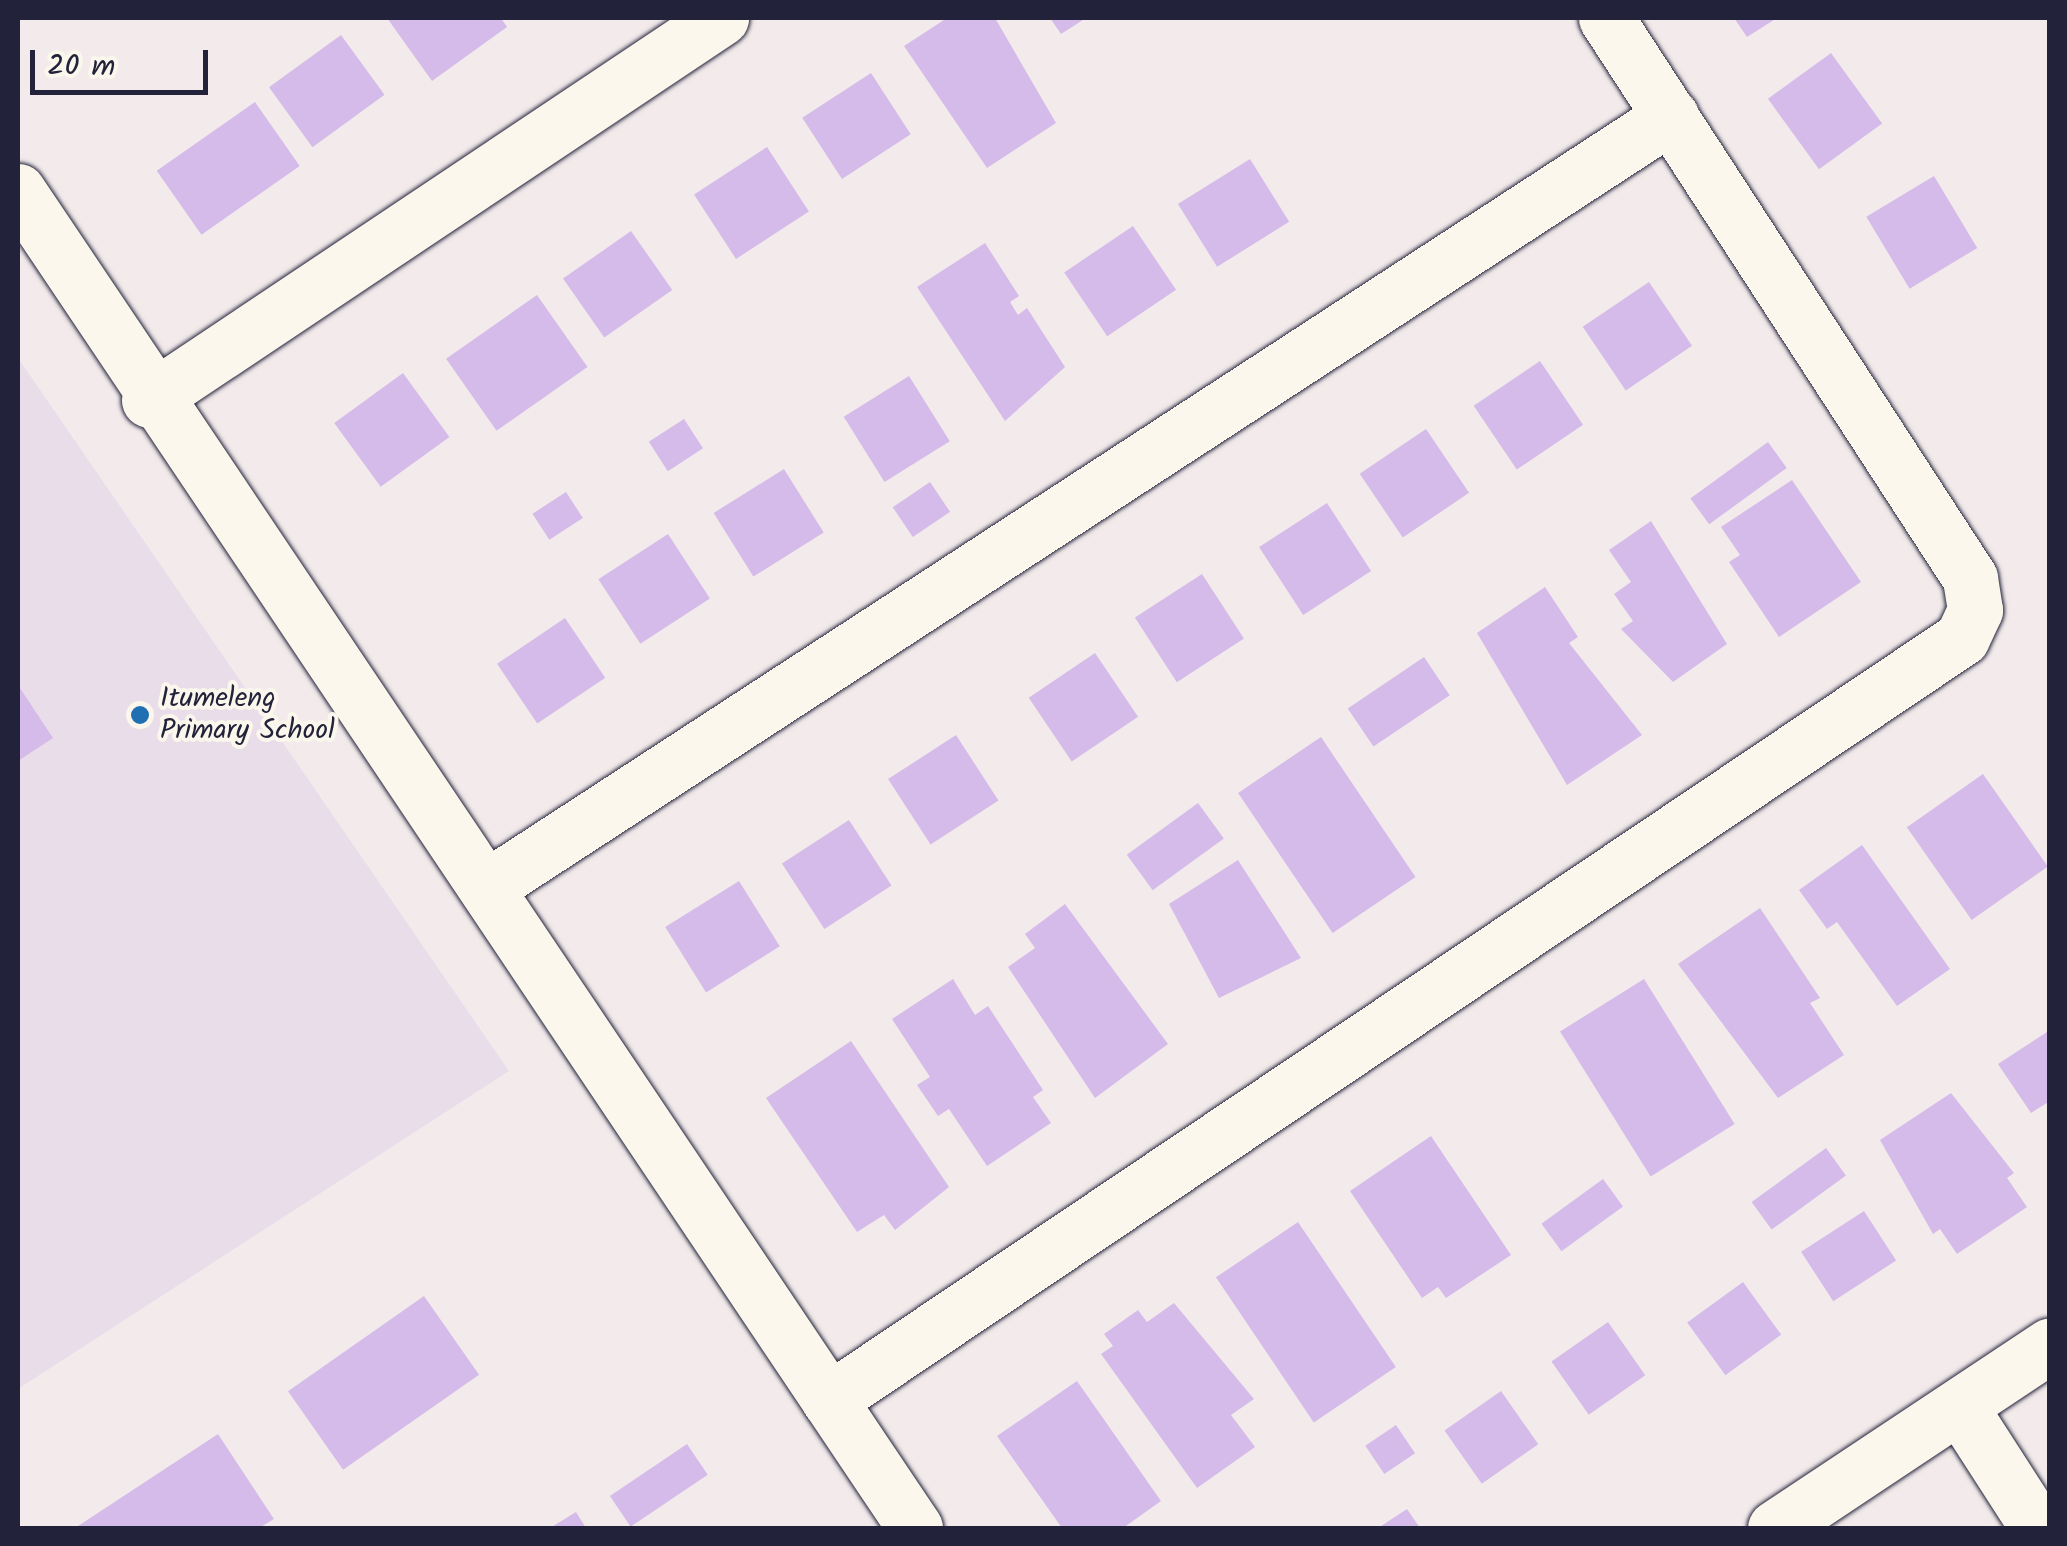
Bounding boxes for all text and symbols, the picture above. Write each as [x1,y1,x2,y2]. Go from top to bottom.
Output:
scale bar [35,30,212,92]
text: 20 m [47,43,115,91]
place label: Itumeleng Primary School [160,682,335,748]
marker: Itumeleng Primary School [129,704,151,726]

